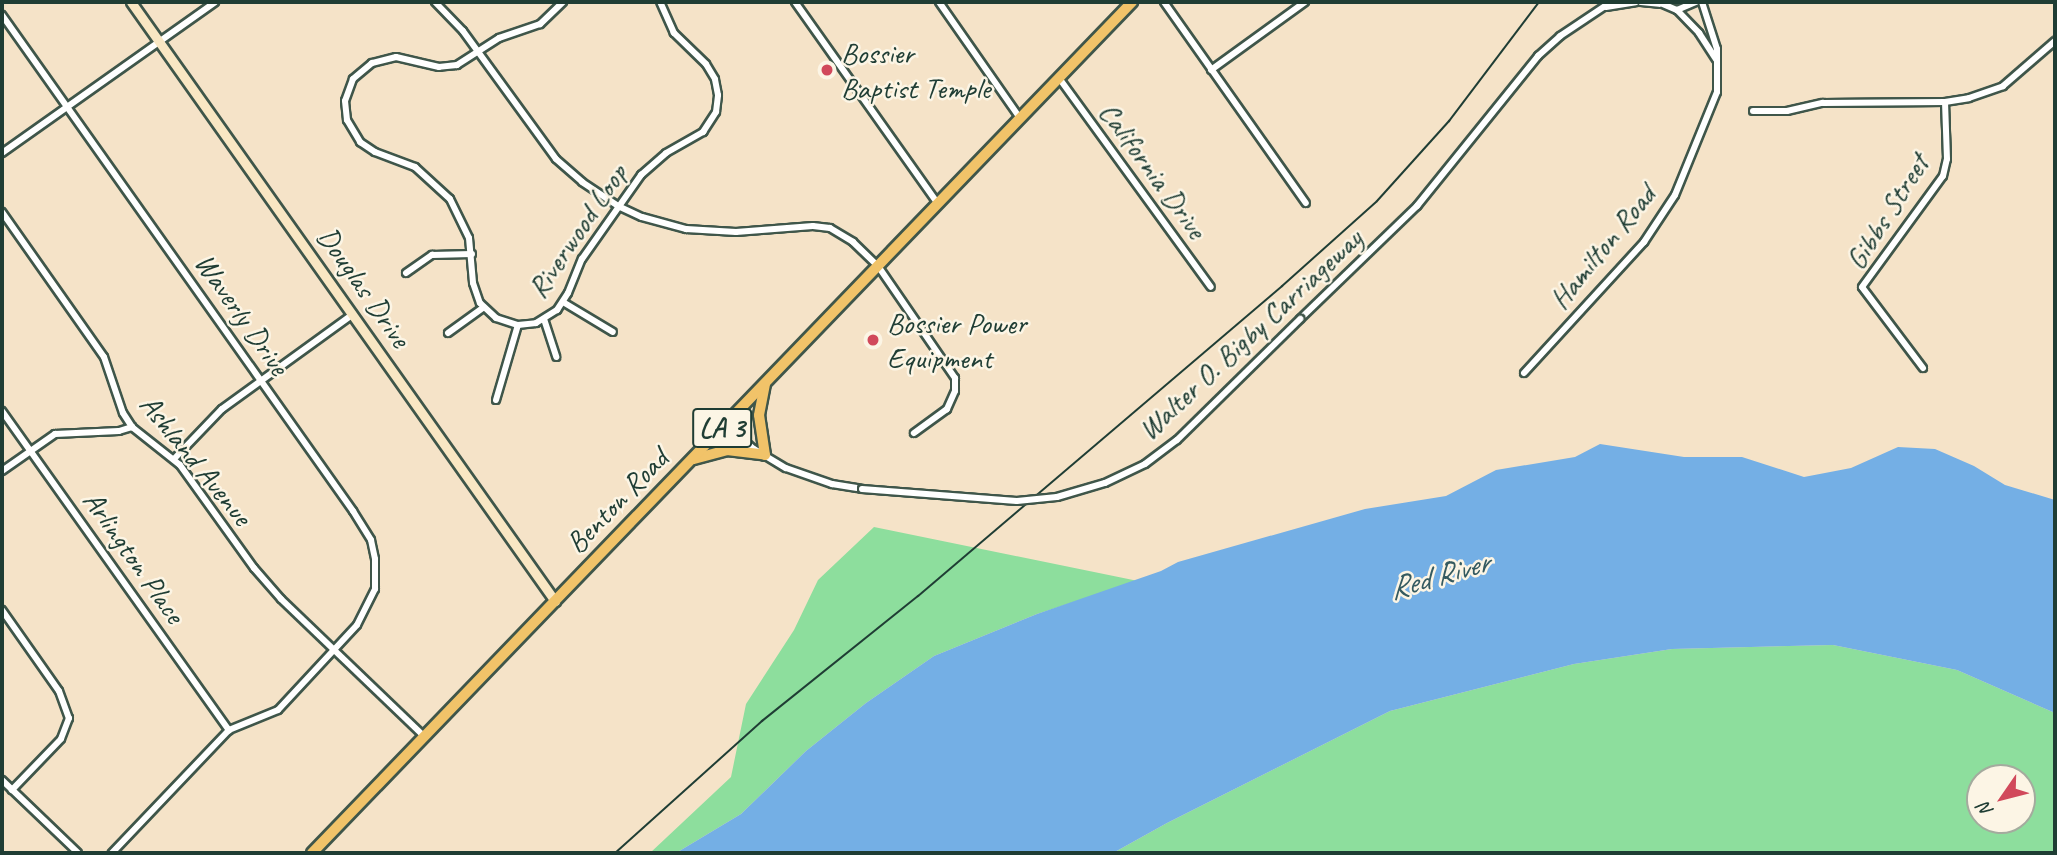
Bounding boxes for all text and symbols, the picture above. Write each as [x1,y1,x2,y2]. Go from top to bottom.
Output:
place label: Bossier Baptist Temple [841,35,988,105]
marker: Bossier Baptist Temple [819,62,835,78]
street label: California Drive [1091,95,1215,245]
street label: Gibbs Street [1837,148,1937,276]
street label: Riverwood Loop [519,157,635,305]
street label: Hamilton Road [1541,178,1663,316]
street label: Douglas Drive [309,220,419,354]
street label: Walter O. Bigby Carriageway [1130,221,1370,447]
street label: Waverly Drive [187,246,297,382]
place label: Bossier Power Equipment [887,305,1026,376]
marker: Bossier Power Equipment [865,332,881,348]
street label: Ashland Avenue [132,387,260,533]
road number: LA 3 [690,404,754,452]
street label: Benton Road [559,442,675,560]
street label: Arlington Place [75,483,193,631]
water label: Red River [1384,543,1494,609]
north arrow [1966,764,2036,834]
text: N [1972,798,1999,822]

